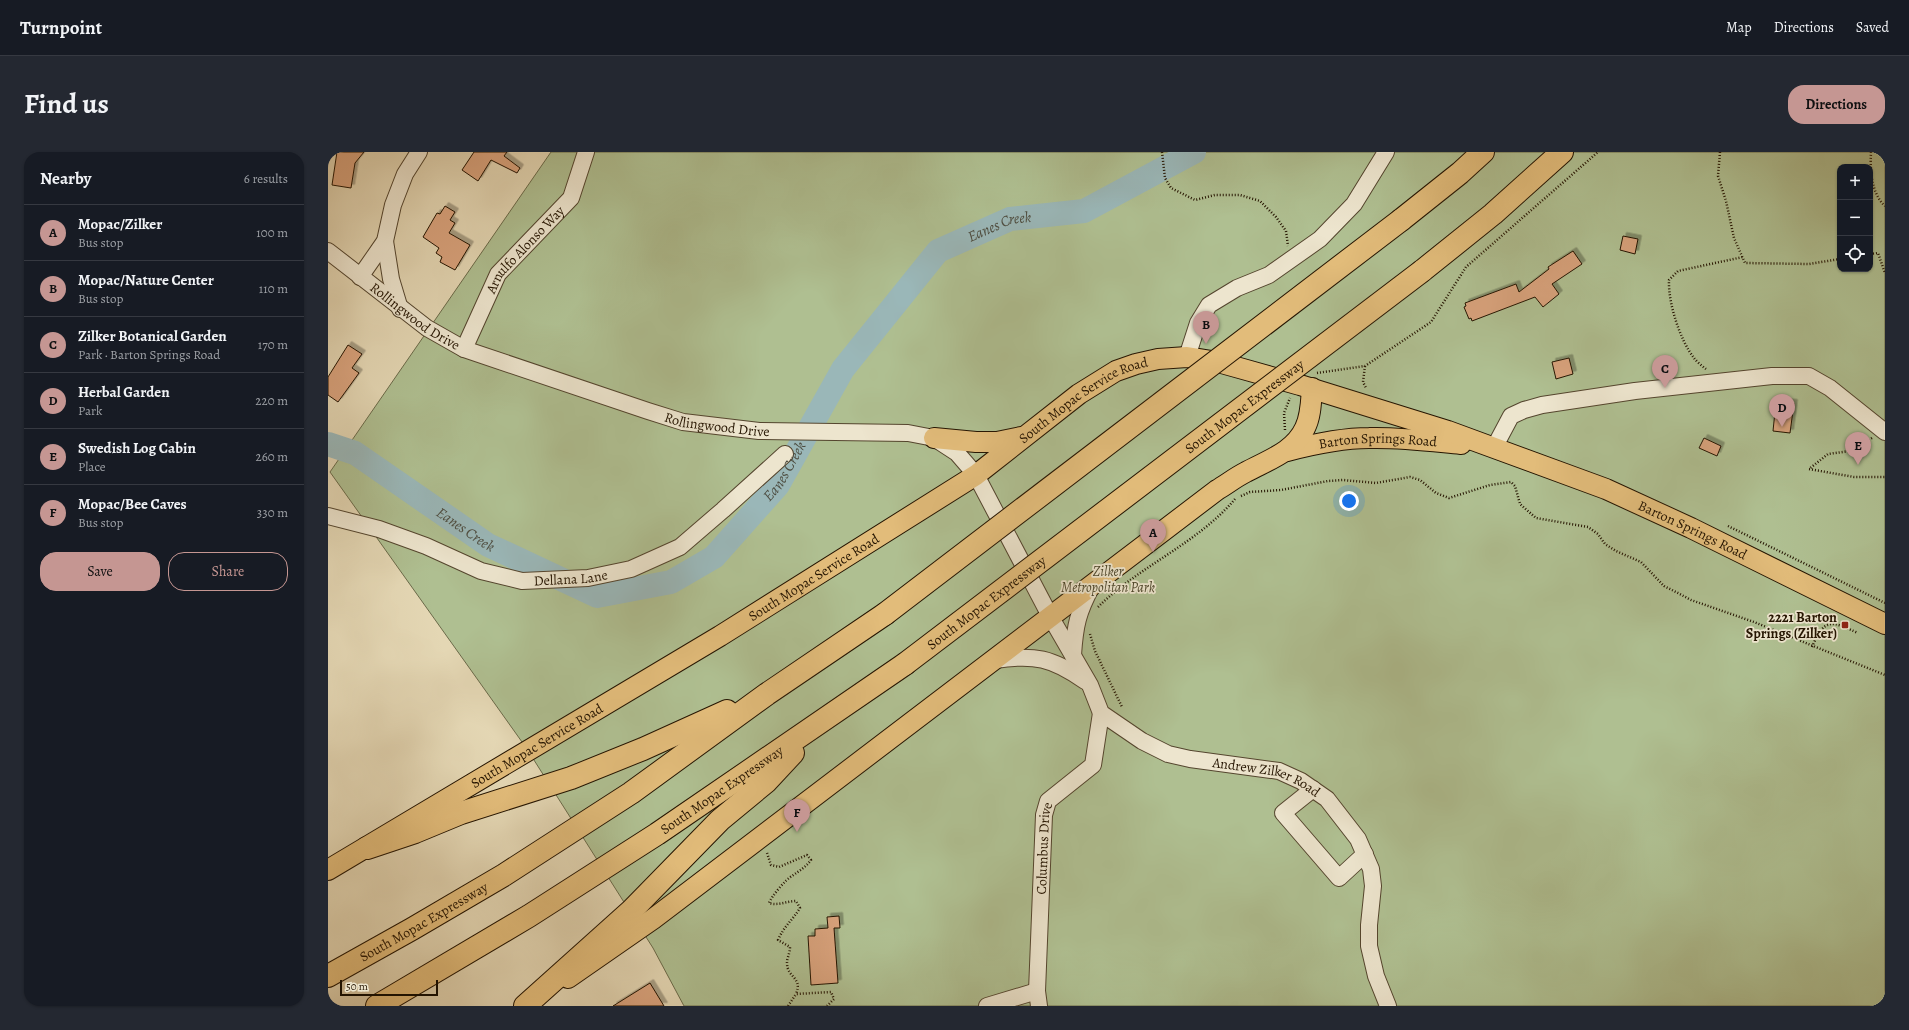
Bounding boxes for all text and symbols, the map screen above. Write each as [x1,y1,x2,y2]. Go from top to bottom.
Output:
text: Turnpoint [20,15,102,41]
text: Map [1726,18,1752,37]
text: Directions [1774,18,1834,37]
text: Saved [1856,18,1889,37]
text: Find us [24,85,109,123]
button: Directions [1788,85,1885,124]
map controls [1837,164,1873,272]
button: + [1837,164,1873,200]
text: Nearby [40,167,91,190]
text: 6 results [244,170,288,187]
button: − [1837,200,1873,236]
street label: Arnulfo Alonso Way [481,201,569,298]
water label: Eanes Creek [964,207,1032,247]
text: Mopac/Zilker [78,214,162,234]
text: A [49,224,57,241]
text: 100 m [256,224,288,241]
text: Bus stop [78,234,123,251]
button: locate [1837,236,1873,272]
text: Mopac/Nature Center [78,270,214,290]
street label: Rollingwood Drive [366,278,463,355]
text: B [49,280,57,297]
text: 110 m [259,280,288,297]
text: Bus stop [78,290,123,307]
pin: B [1193,311,1219,344]
text: Zilker Botanical Garden [78,326,227,346]
text: C [49,336,57,353]
text: 170 m [258,336,288,353]
text: Park · Barton Springs Road [78,346,220,363]
street label: South Mopac Service Road [1015,353,1150,448]
street label: South Mopac Expressway [1181,355,1309,458]
pin: C [1652,355,1678,388]
text: Herbal Garden [78,382,170,402]
text: D [48,392,58,409]
text: 220 m [255,392,288,409]
pin: D [1769,394,1795,427]
text: Park [78,402,102,419]
street label: Rollingwood Drive [662,408,770,441]
street label: Barton Springs Road [1317,429,1438,454]
pin: E [1845,432,1871,465]
text: Swedish Log Cabin [78,438,196,458]
water label: Eanes Creek [758,438,811,505]
text: E [49,448,57,465]
text: 260 m [255,448,288,465]
text: Place [78,458,106,475]
your location [1339,491,1359,511]
text: Mopac/Bee Caves [78,494,187,514]
street label: Barton Springs Road [1635,496,1751,565]
water label: Eanes Creek [432,502,498,557]
text: F [50,504,56,521]
text: 330 m [257,504,288,521]
text: Bus stop [78,514,123,531]
pin: A [1140,519,1166,552]
street label: South Mopac Service Road [745,529,883,626]
street label: South Mopac Expressway [923,551,1051,654]
button: Save [40,552,160,591]
button: Share [168,552,288,591]
park label: Zilker Metropolitan Park [1061,562,1155,597]
street label: Dellana Lane [533,565,609,590]
place label: 2221 Barton Springs (Zilker) [1746,608,1837,643]
marker: 2221 Barton Springs (Zilker) [1840,620,1850,630]
street label: South Mopac Service Road [467,699,607,793]
street label: South Mopac Expressway [657,741,788,839]
street label: Andrew Zilker Road [1210,753,1324,802]
pin: F [784,799,810,832]
street label: Columbus Drive [1032,800,1057,895]
street label: South Mopac Expressway [356,877,492,966]
scale bar [340,978,438,997]
text: 50 m [346,979,368,994]

